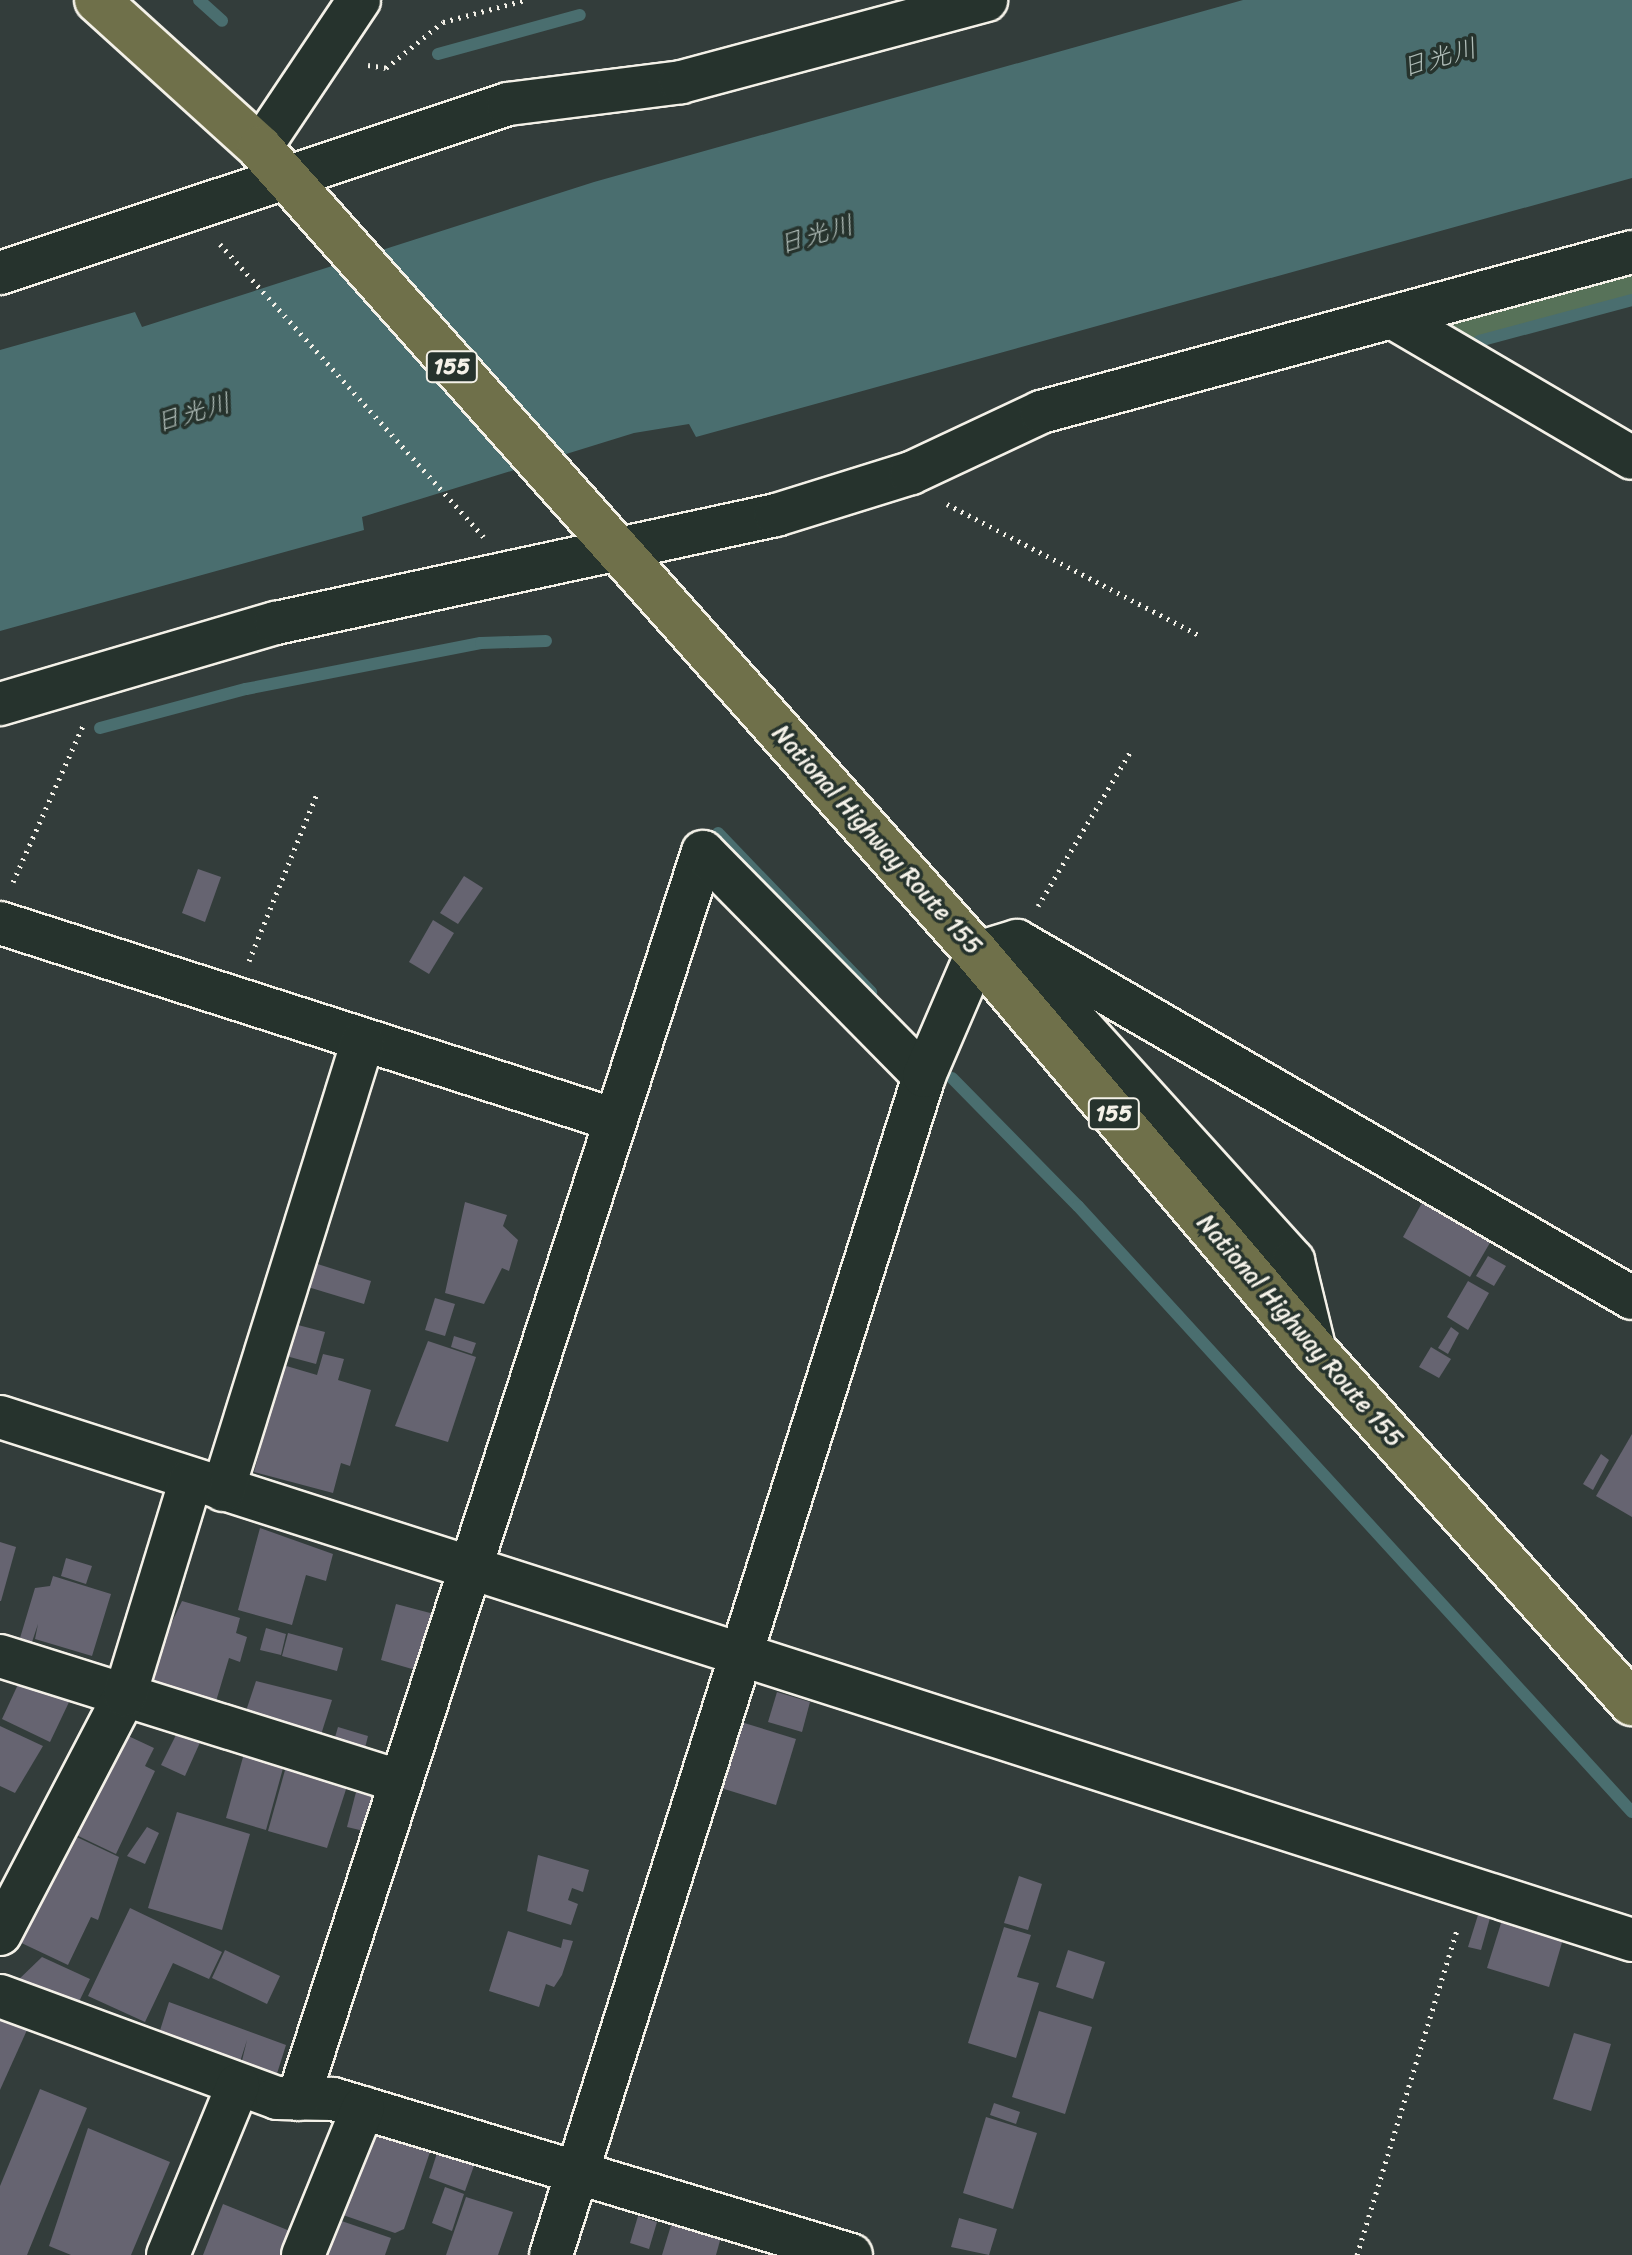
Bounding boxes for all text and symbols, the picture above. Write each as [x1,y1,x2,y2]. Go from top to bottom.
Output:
water label: 日光川 [1397,32,1481,84]
water label: 日光川 [774,209,858,261]
road number: 155 [424,349,480,385]
water label: 日光川 [151,387,235,439]
street label: National Highway Route 155 [766,719,988,961]
road number: 155 [1086,1096,1142,1132]
street label: National Highway Route 155 [1191,1209,1409,1453]

